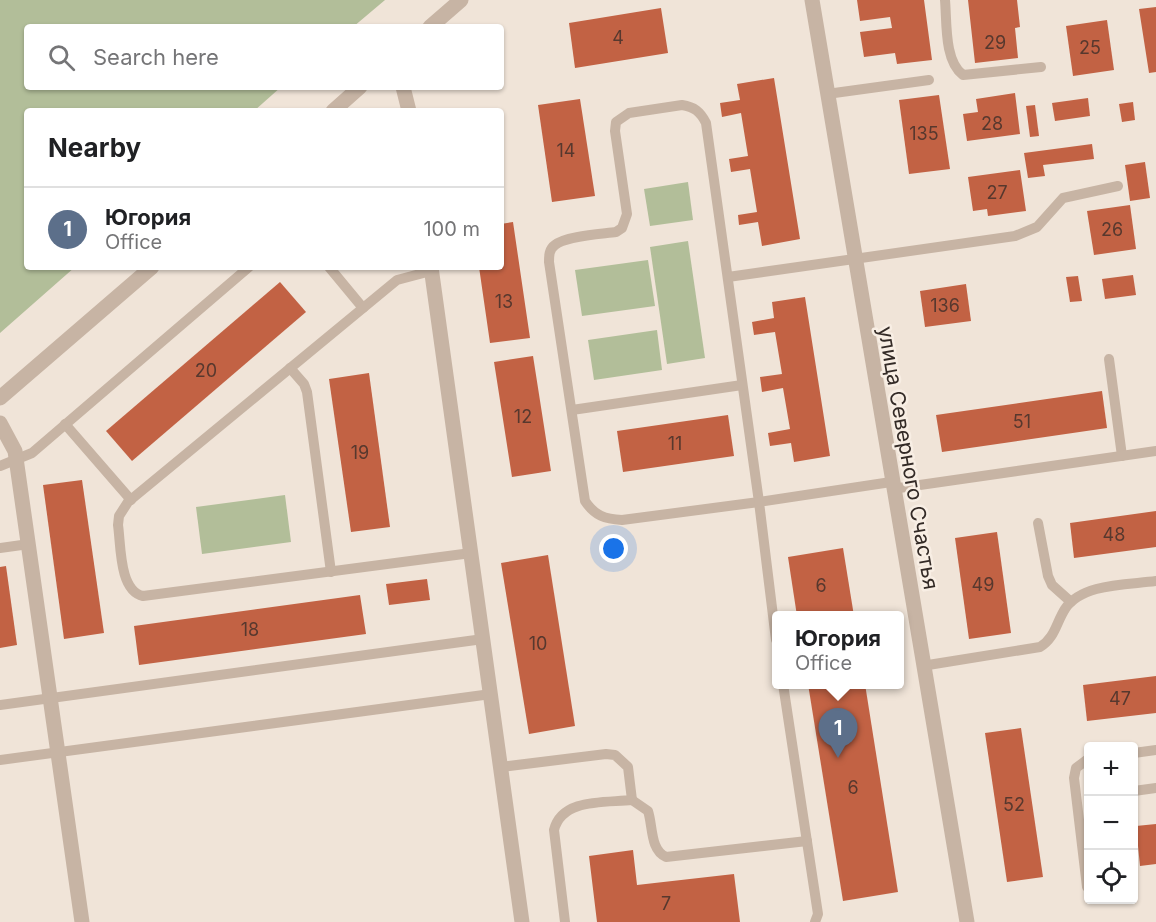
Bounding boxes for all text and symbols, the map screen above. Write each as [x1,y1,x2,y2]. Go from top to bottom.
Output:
search box [24,24,504,90]
house number: 4 [612,27,624,48]
house number: 29 [984,32,1006,53]
house number: 25 [1079,37,1101,58]
icon: search [45,41,78,74]
text: Search here [93,44,219,70]
house number: 28 [981,113,1003,134]
house number: 135 [909,123,939,144]
text: Nearby [48,132,141,163]
house number: 14 [557,140,575,161]
house number: 27 [986,182,1008,203]
text: Югория [105,204,191,230]
text: 1 [63,217,72,241]
text: 100 m [423,217,480,241]
house number: 26 [1101,219,1123,240]
text: Office [105,230,162,254]
house number: 13 [495,291,513,312]
house number: 136 [930,295,960,316]
street label: улица Северного Счастья [873,324,944,592]
house number: 20 [195,360,217,381]
house number: 12 [514,406,532,427]
house number: 51 [1013,411,1031,432]
house number: 11 [668,433,682,454]
house number: 19 [351,442,369,463]
house number: 48 [1103,524,1125,545]
your location [599,534,628,563]
house number: 49 [972,574,994,595]
house number: 6 [815,575,827,596]
popup [772,611,904,689]
house number: 18 [241,619,259,640]
text: Югория [795,625,881,651]
house number: 10 [529,633,547,654]
text: Office [795,651,852,675]
house number: 47 [1109,688,1131,709]
pin: 1 [818,708,858,758]
map controls [1084,742,1138,904]
button: + [1084,742,1138,796]
house number: 6 [847,777,859,798]
house number: 52 [1003,794,1025,815]
button: − [1084,796,1138,850]
button: locate [1084,850,1138,904]
house number: 7 [661,893,671,914]

